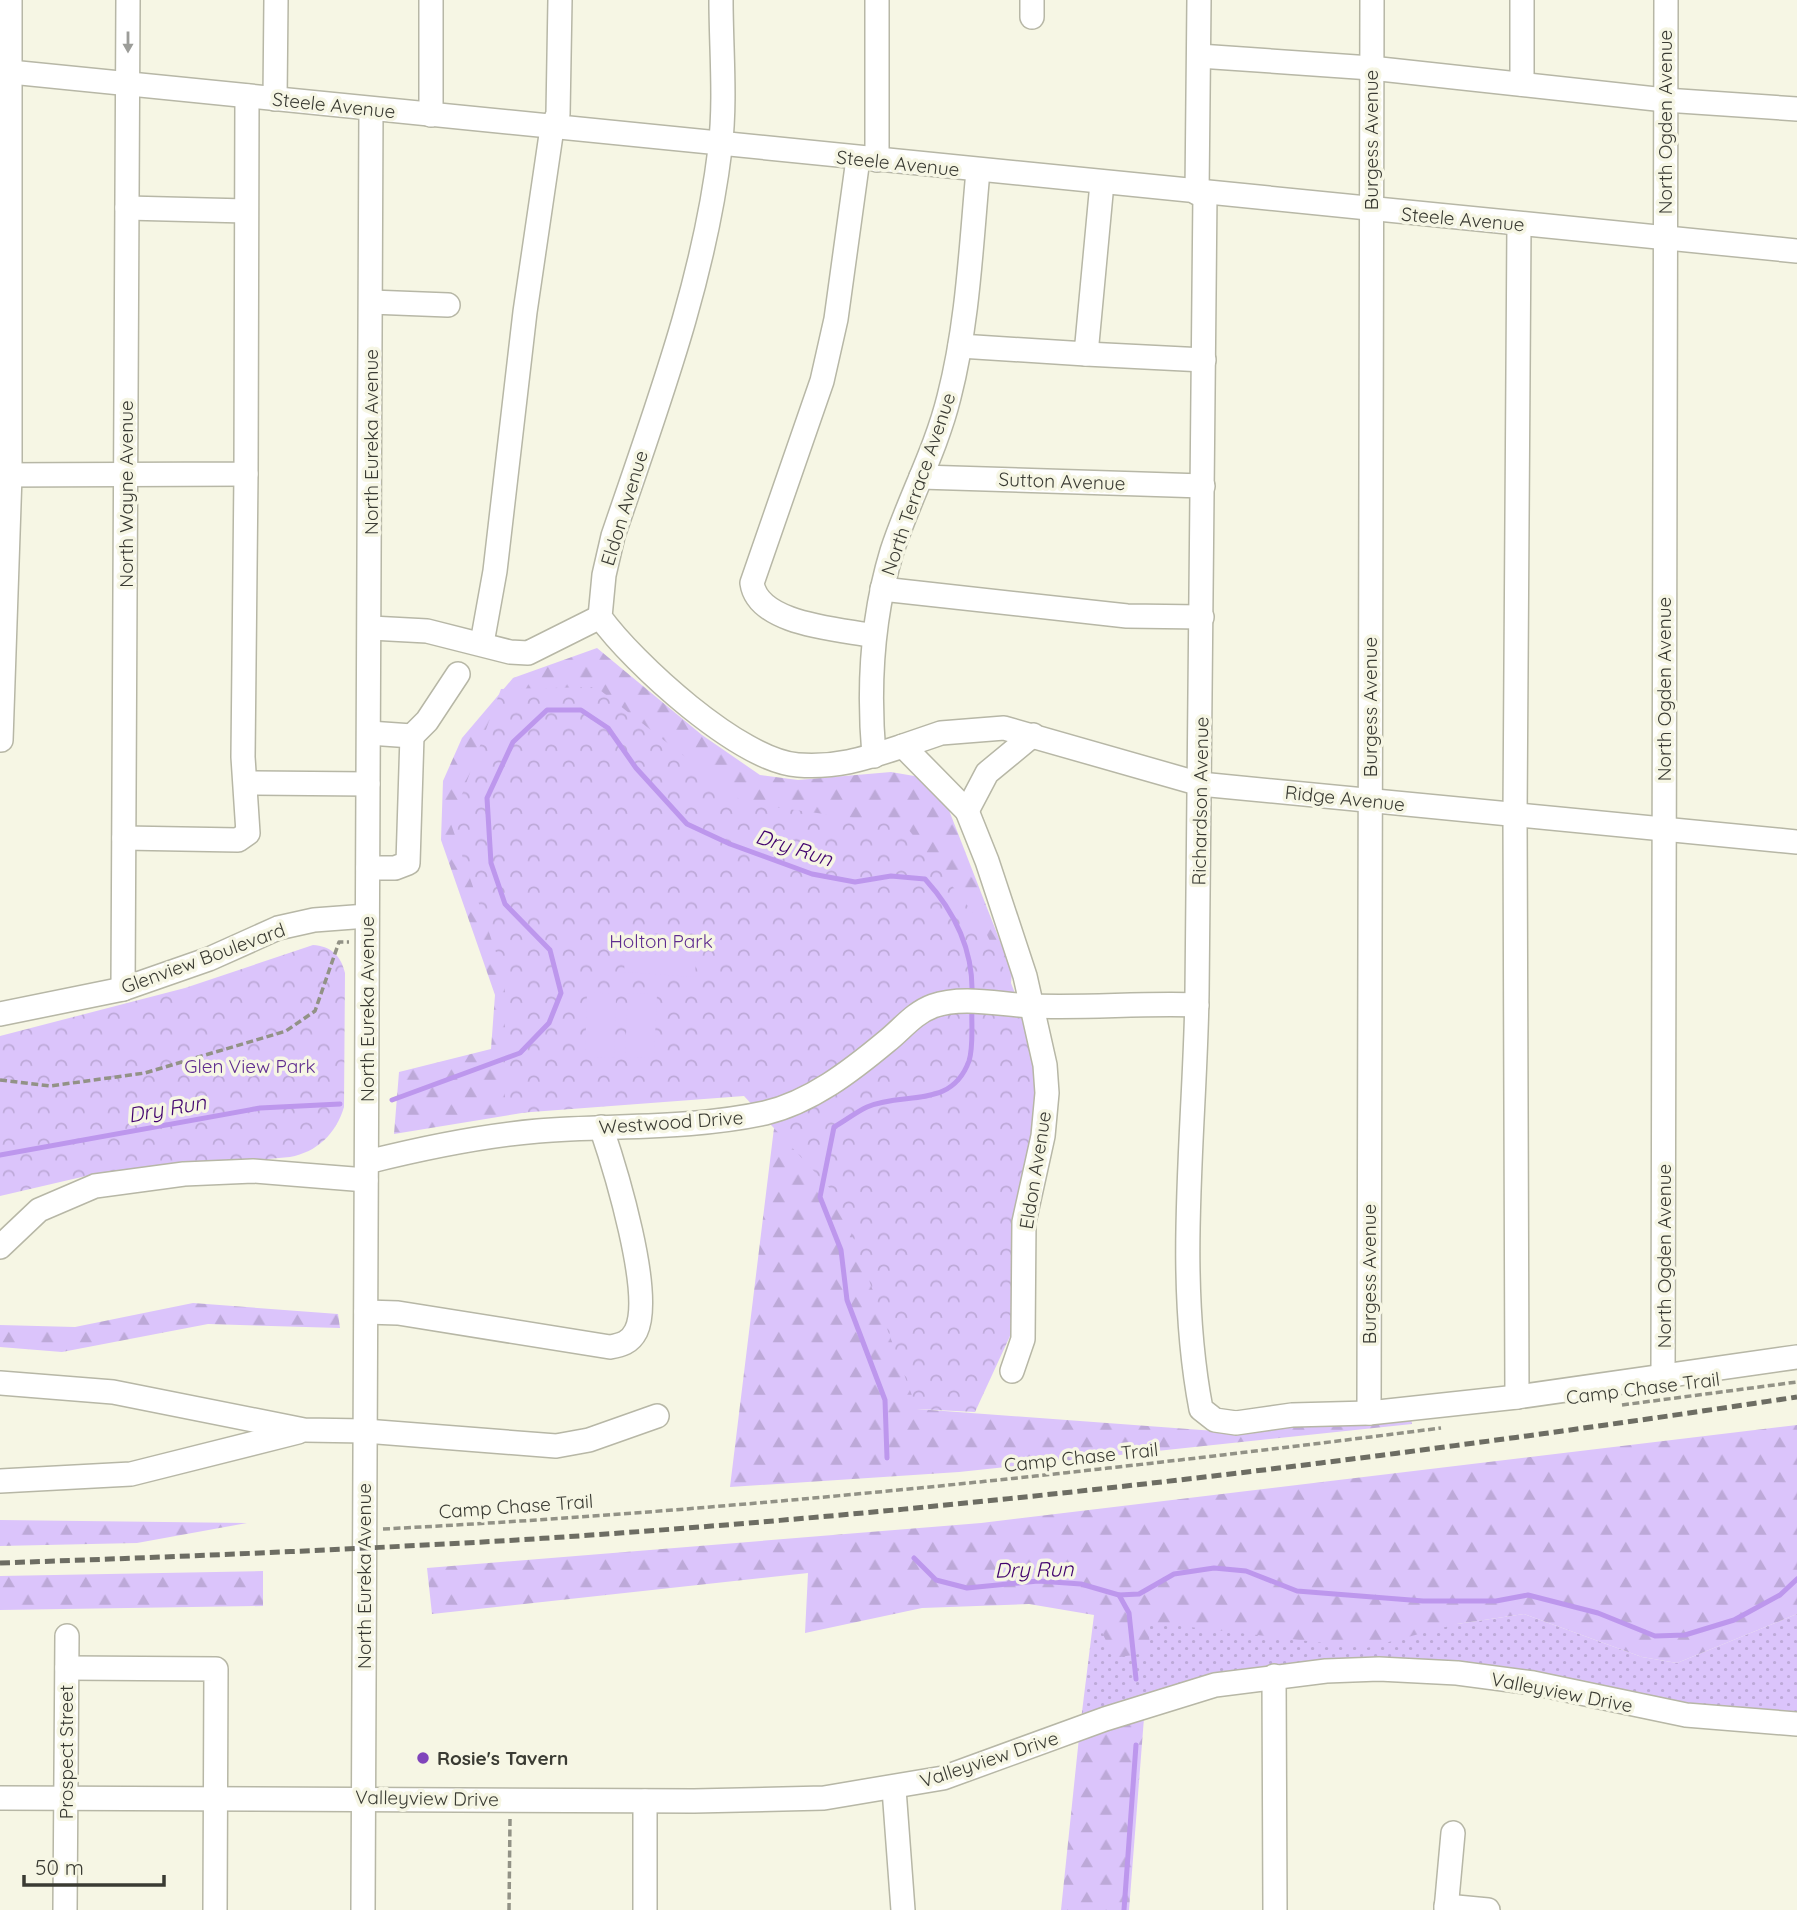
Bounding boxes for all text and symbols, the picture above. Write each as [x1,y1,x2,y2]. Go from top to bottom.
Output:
street label: North Ogden Avenue [1653,30,1677,214]
one-way arrow [123,31,134,53]
street label: Burgess Avenue [1359,70,1383,210]
street label: Steele Avenue [271,87,397,123]
street label: Steele Avenue [835,145,961,181]
street label: Steele Avenue [1400,202,1526,236]
street label: North Eureka Avenue [359,349,383,535]
street label: North Terrace Avenue [875,389,961,579]
street label: North Wayne Avenue [114,400,138,588]
street label: Eldon Avenue [595,448,653,568]
street label: Sutton Avenue [998,467,1126,495]
street label: North Ogden Avenue [1652,597,1676,781]
street label: Burgess Avenue [1358,637,1382,777]
street label: Richardson Avenue [1187,716,1213,886]
street label: Ridge Avenue [1284,780,1406,816]
water label: Dry Run [753,823,837,872]
street label: North Eureka Avenue [355,916,379,1102]
street label: Glenview Boulevard [118,917,288,999]
park label: Holton Park [609,929,713,953]
park label: Glen View Park [184,1054,316,1078]
water label: Dry Run [126,1088,209,1128]
street label: Westwood Drive [598,1105,744,1139]
street label: Eldon Avenue [1014,1109,1056,1231]
street label: North Ogden Avenue [1652,1164,1676,1348]
street label: Burgess Avenue [1357,1204,1381,1344]
street label: Camp Chase Trail [1565,1367,1721,1409]
street label: Camp Chase Trail [1003,1437,1159,1477]
street label: North Eureka Avenue [352,1483,376,1669]
street label: Camp Chase Trail [438,1489,594,1523]
water label: Dry Run [994,1555,1074,1583]
street label: Valleyview Drive [1489,1666,1635,1718]
street label: Prospect Street [54,1685,78,1819]
street label: Valleyview Drive [917,1725,1061,1793]
place label: Rosie's Tavern [437,1746,568,1770]
marker: Rosie's Tavern [415,1750,431,1766]
street label: Valleyview Drive [355,1785,499,1811]
scale bar [24,1843,164,1887]
text: 50 m [35,1854,84,1880]

